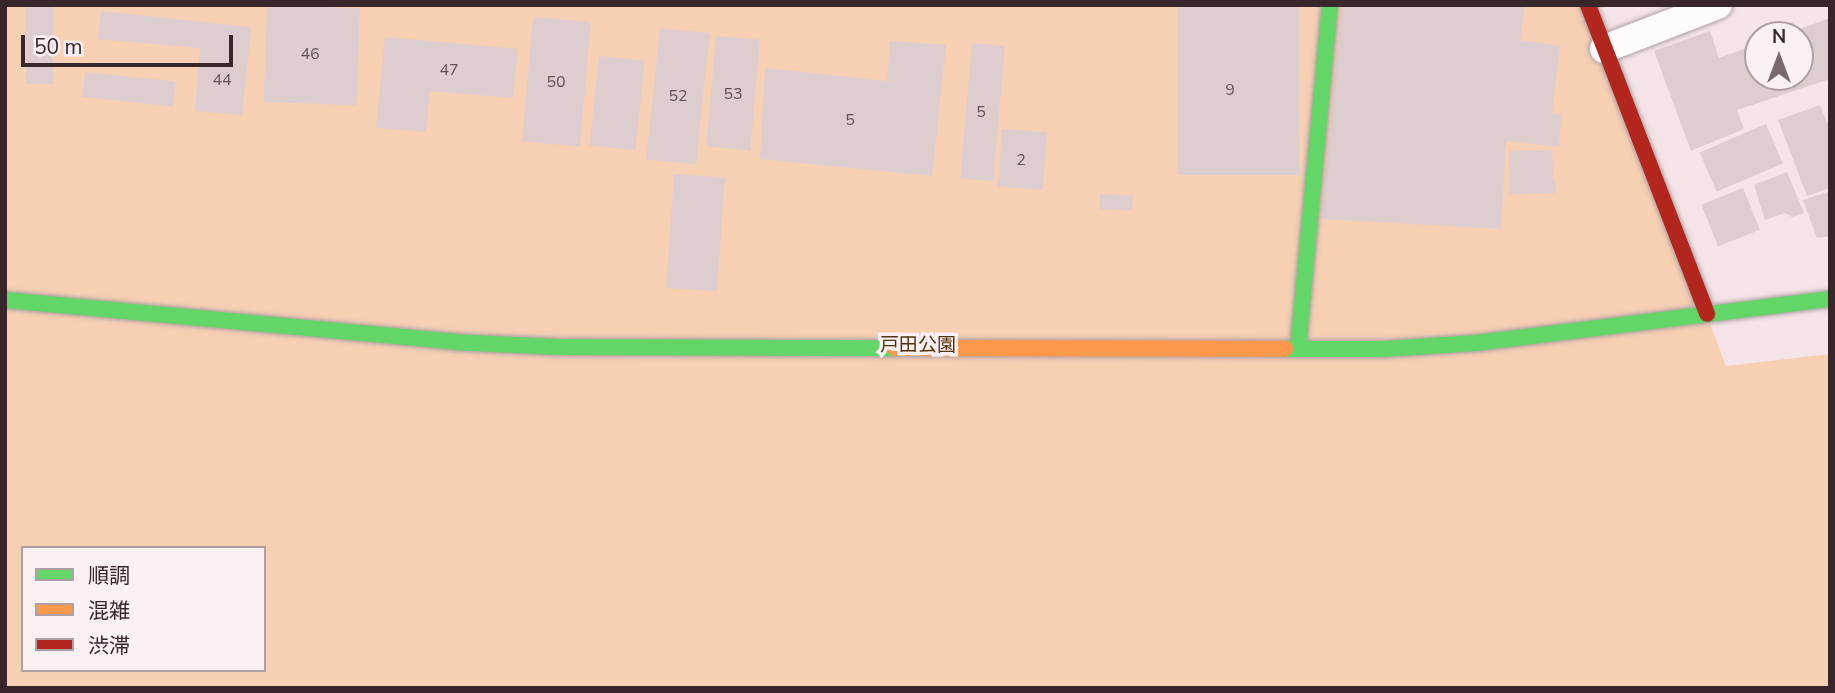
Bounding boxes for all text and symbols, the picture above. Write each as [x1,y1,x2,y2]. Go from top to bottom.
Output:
scale bar [24,21,236,65]
north arrow [1744,21,1814,91]
text: N [1772,24,1786,50]
text: 50 m [34,33,83,61]
house number: 46 [300,44,320,64]
house number: 47 [439,60,459,80]
house number: 44 [212,70,232,90]
house number: 50 [546,72,566,92]
house number: 9 [1225,80,1235,100]
house number: 53 [723,84,743,104]
house number: 52 [668,86,688,106]
house number: 5 [976,102,986,122]
house number: 5 [845,110,855,130]
house number: 2 [1016,150,1026,170]
park label: 戸田公園 [880,335,956,357]
legend [21,546,266,672]
text: 順調 [88,562,130,590]
text: 混雑 [88,597,130,625]
text: 渋滞 [88,632,130,660]

